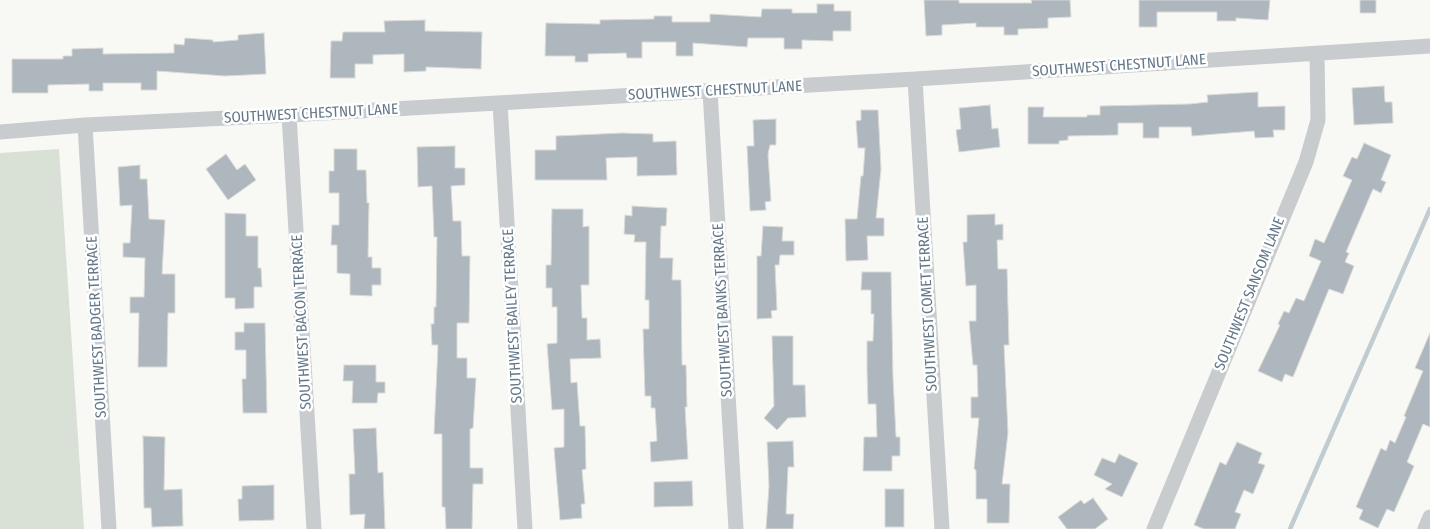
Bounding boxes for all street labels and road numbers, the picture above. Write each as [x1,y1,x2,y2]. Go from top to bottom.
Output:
street label: SOUTHWEST CHESTNUT LANE [1032,51,1206,81]
street label: SOUTHWEST CHESTNUT LANE [628,77,802,105]
street label: SOUTHWEST CHESTNUT LANE [224,100,398,128]
street label: SOUTHWEST SANSOM LANE [1211,215,1289,373]
street label: SOUTHWEST COMET TERRACE [914,216,942,392]
street label: SOUTHWEST BANKS TERRACE [709,223,737,397]
street label: SOUTHWEST BAILEY TERRACE [499,228,527,404]
street label: SOUTHWEST BACON TERRACE [288,234,316,410]
street label: SOUTHWEST BADGER TERRACE [83,236,111,418]

